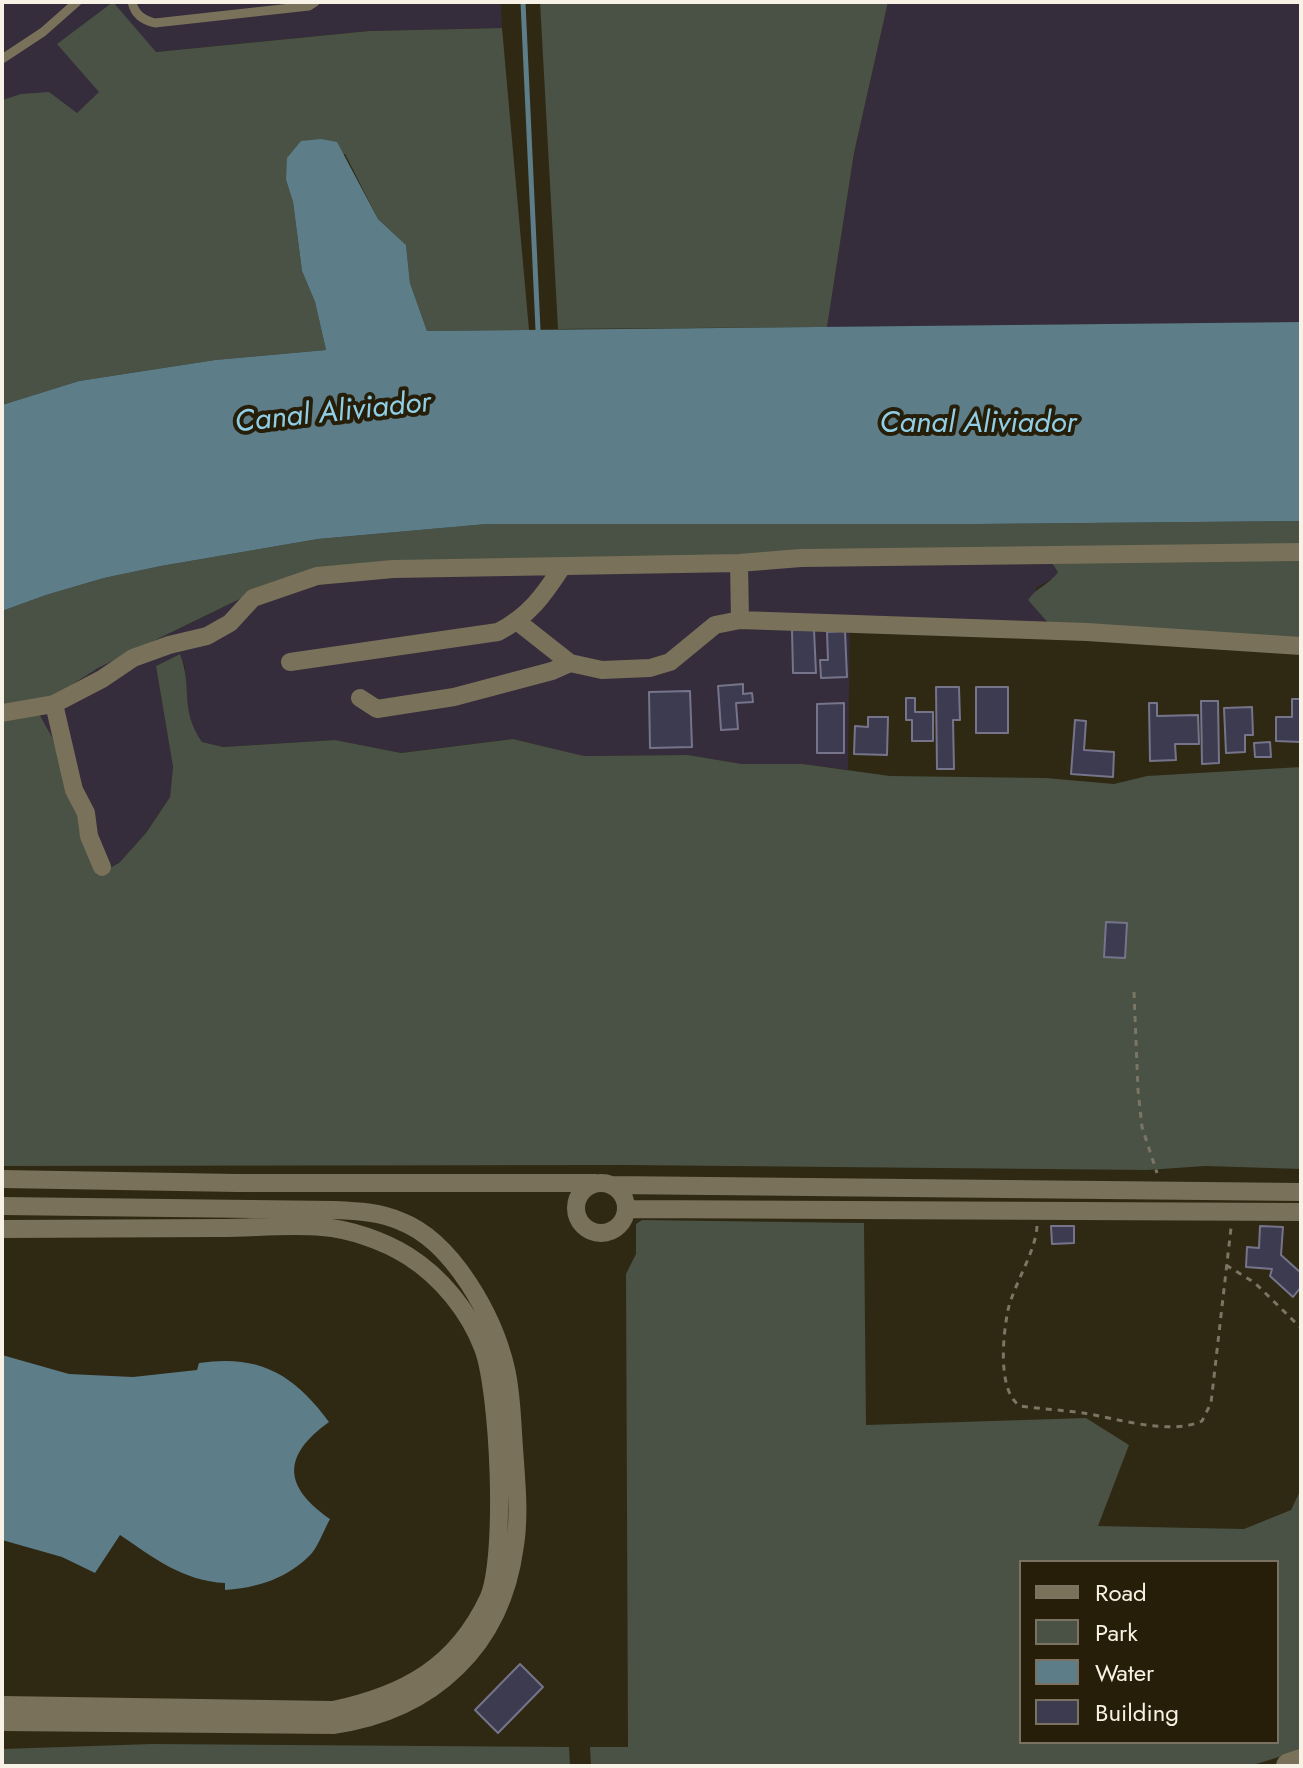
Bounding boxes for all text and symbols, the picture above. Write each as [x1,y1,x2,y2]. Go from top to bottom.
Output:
water label: Canal Aliviador [233,386,433,442]
water label: Canal Aliviador [879,407,1077,443]
legend [1019,1560,1279,1744]
text: Road [1095,1575,1147,1610]
text: Park [1095,1615,1138,1650]
text: Water [1095,1655,1154,1690]
text: Building [1095,1695,1179,1730]

